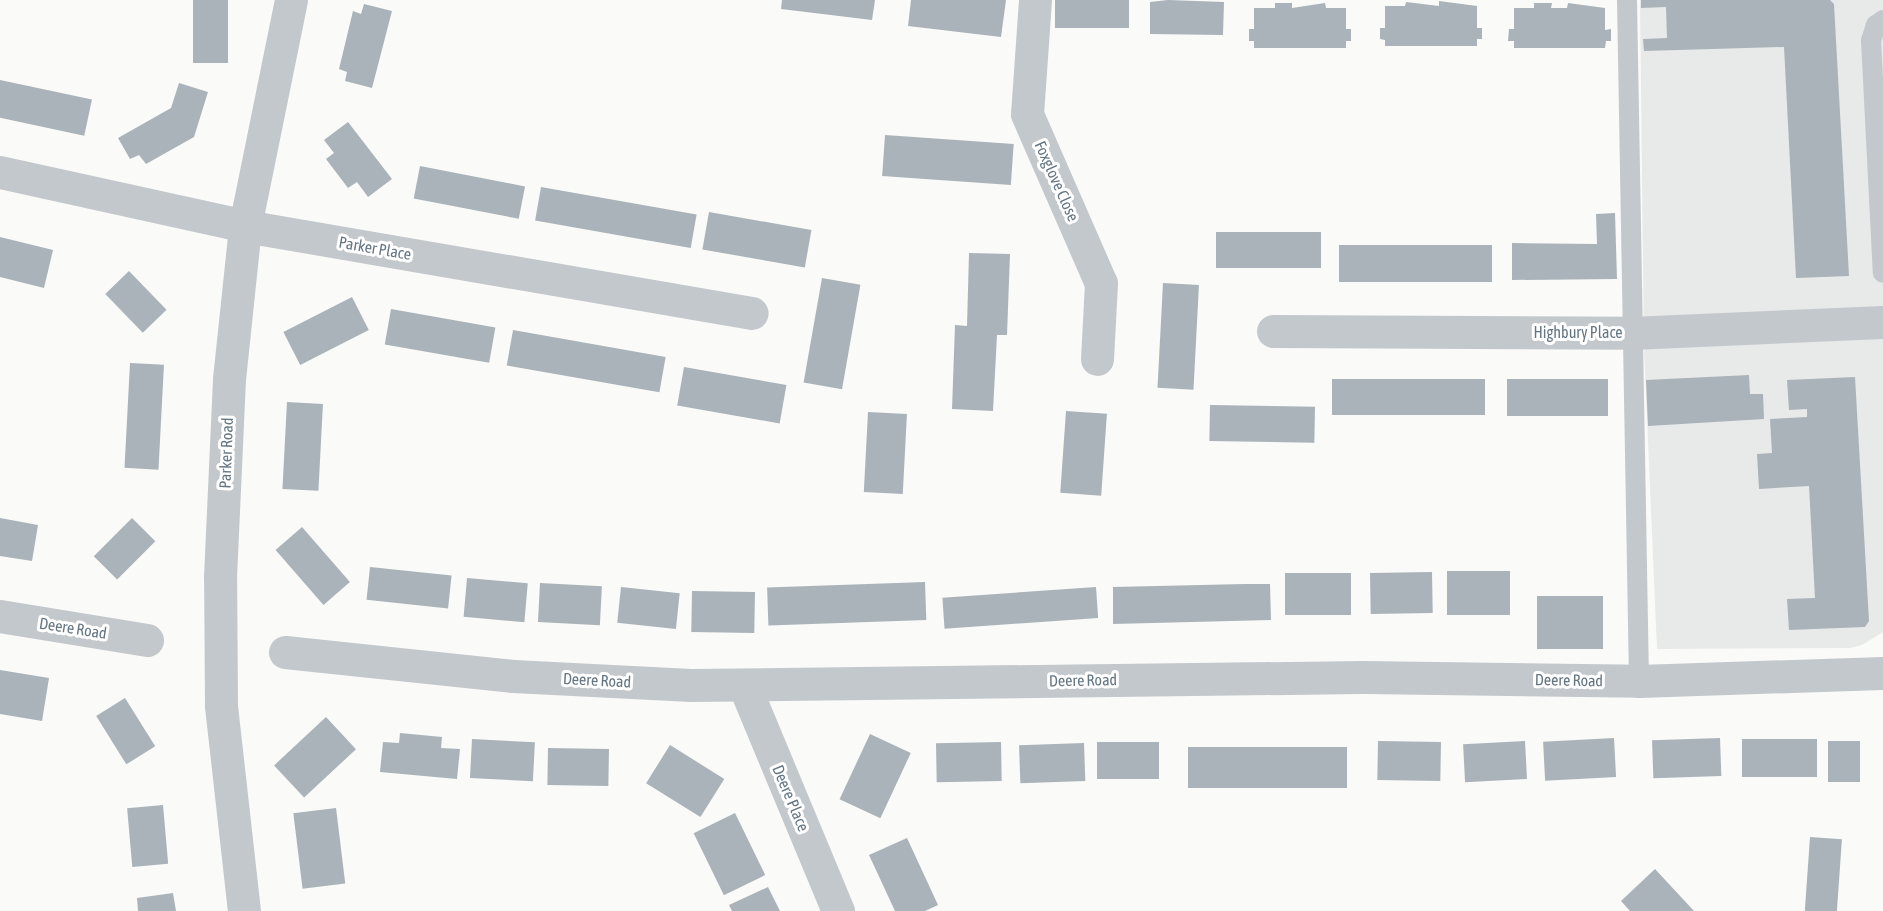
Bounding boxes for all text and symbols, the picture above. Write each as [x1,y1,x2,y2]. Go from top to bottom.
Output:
street label: Foxglove Close [1031,138,1083,224]
street label: Parker Place [337,232,413,264]
street label: Highbury Place [1533,322,1623,342]
street label: Parker Road [215,417,237,489]
street label: Deere Road [38,613,108,643]
street label: Deere Road [562,669,632,691]
street label: Deere Road [1049,670,1117,690]
street label: Deere Road [1535,670,1603,690]
street label: Deere Place [768,762,814,834]

